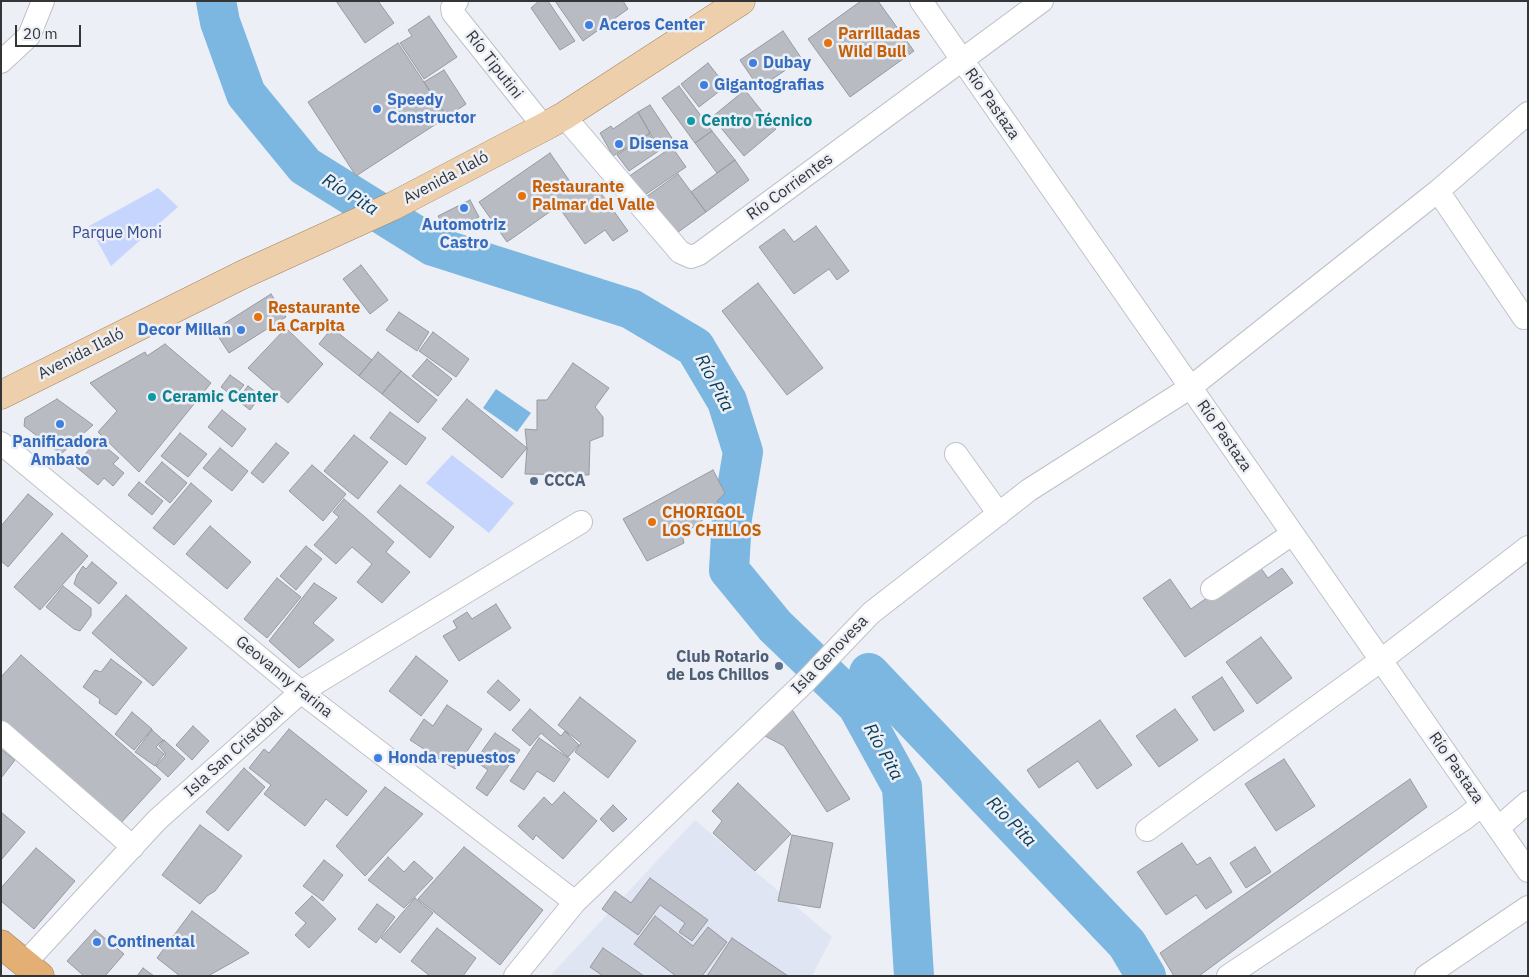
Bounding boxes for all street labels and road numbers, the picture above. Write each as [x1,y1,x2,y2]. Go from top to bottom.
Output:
street label: Río Tiputini [461,27,527,103]
street label: Río Pastaza [960,65,1024,143]
street label: Avenida Ilaló [400,148,492,208]
street label: Río Corrientes [743,149,837,225]
street label: Avenida Ilaló [35,324,127,384]
street label: Río Pastaza [1192,397,1256,475]
street label: Isla Genovesa [788,612,872,698]
street label: Geovanny Farina [232,632,336,722]
street label: Isla San Cristóbal [181,703,287,801]
street label: Río Pastaza [1424,729,1488,807]

